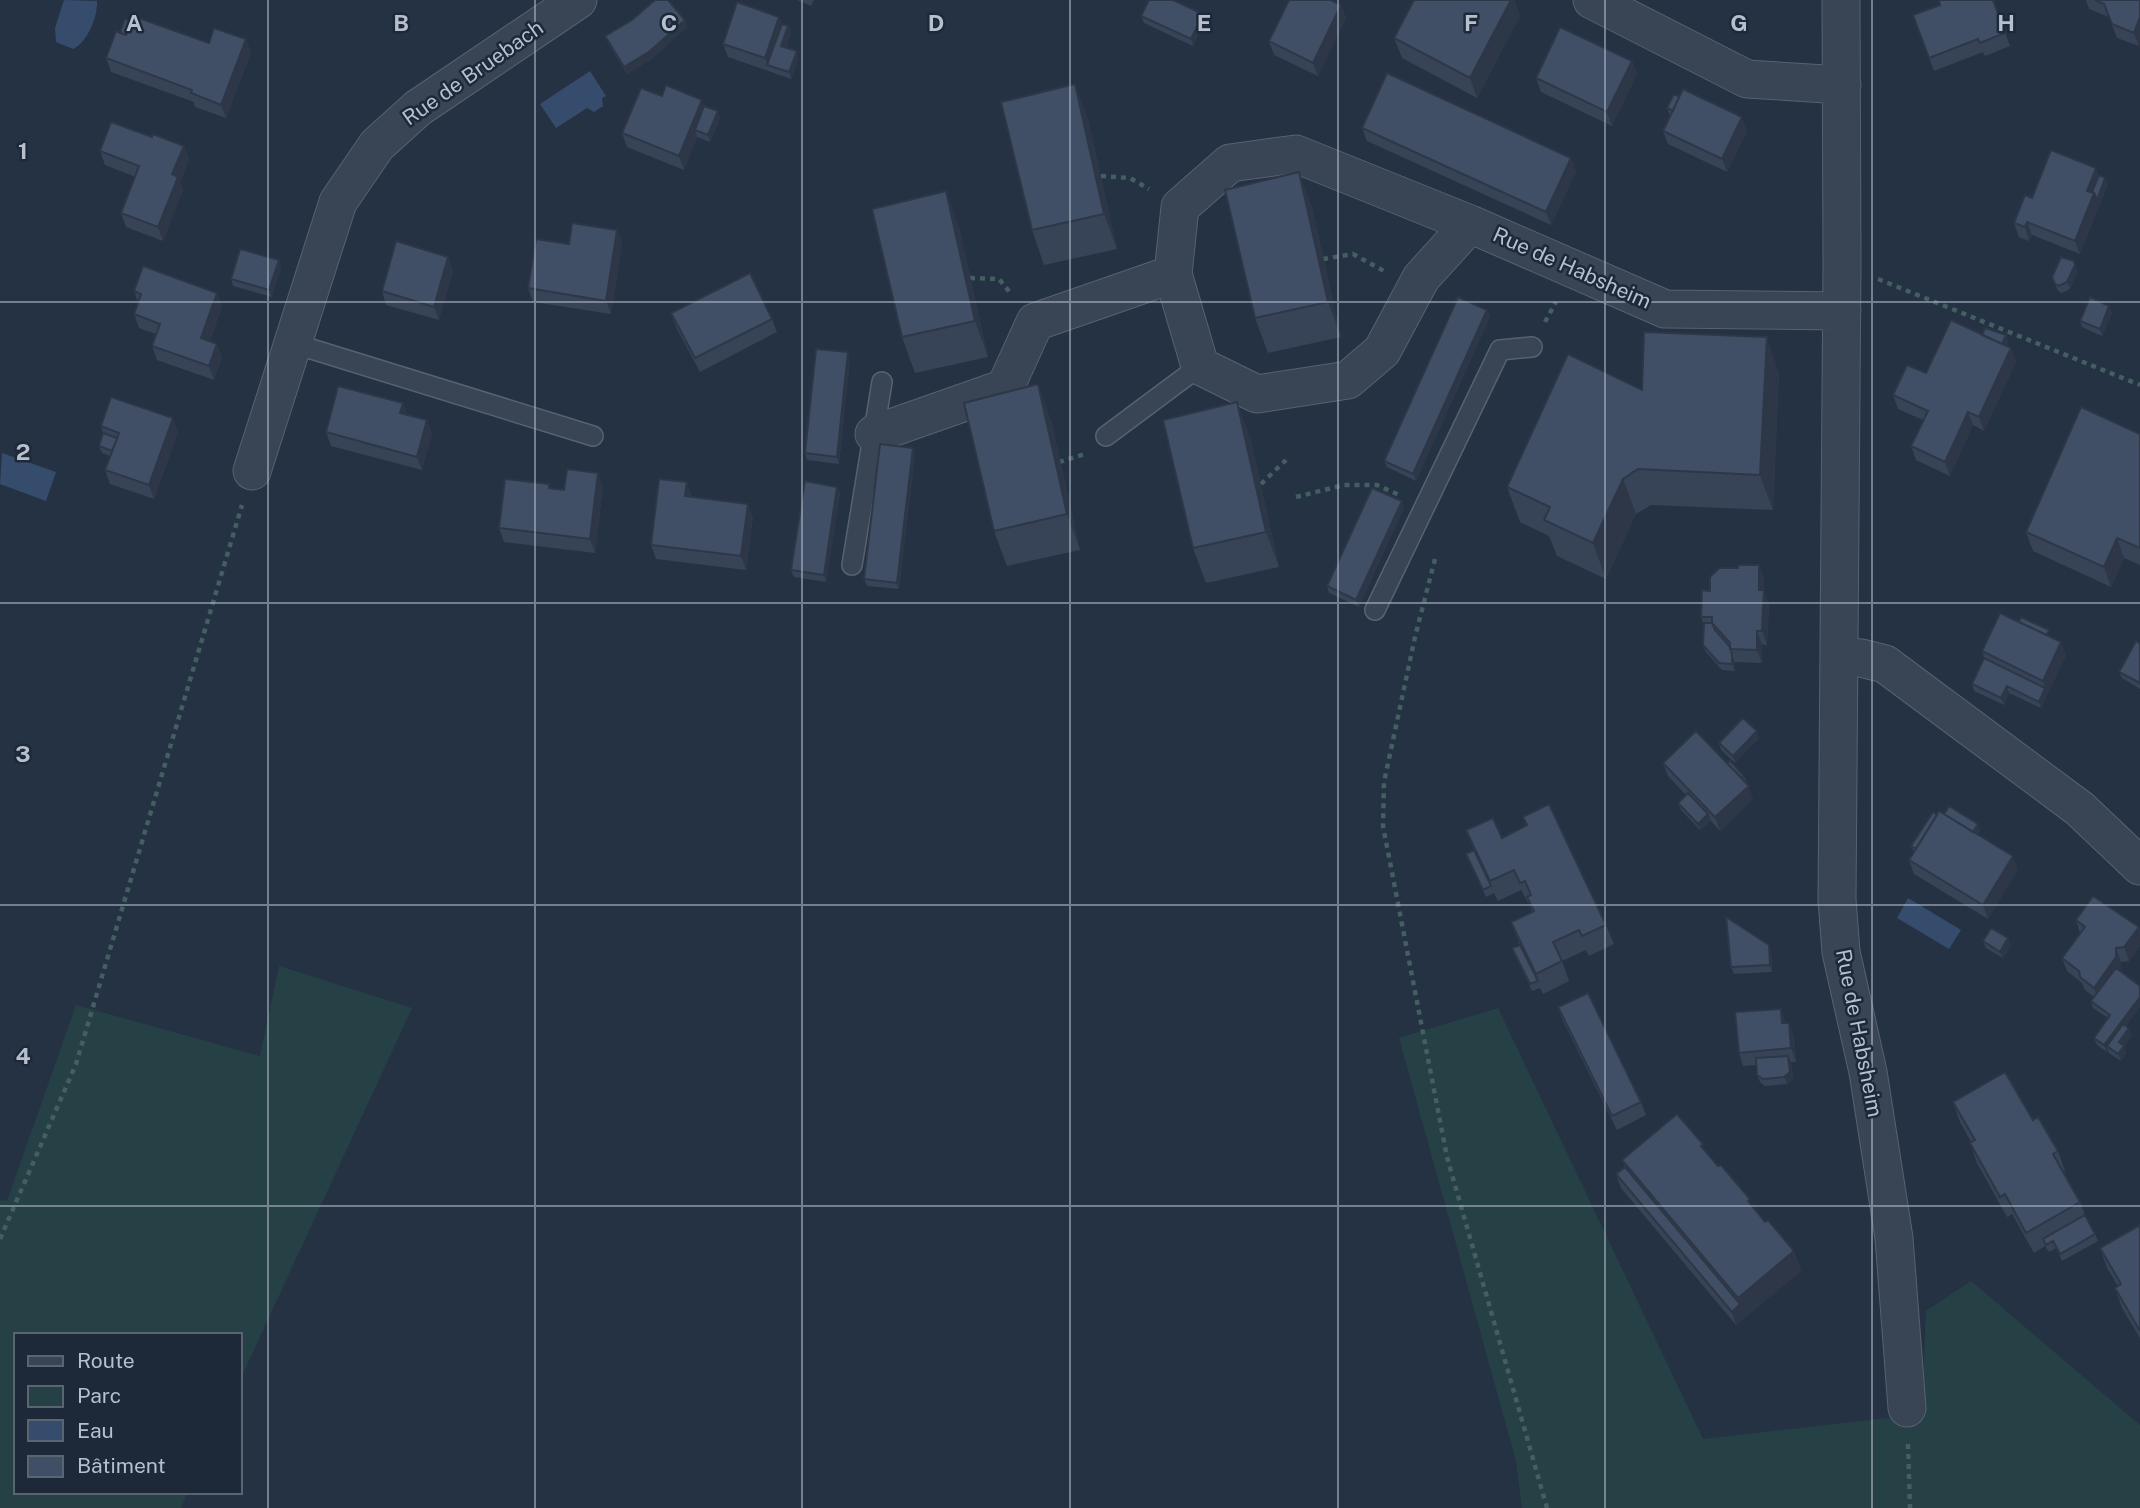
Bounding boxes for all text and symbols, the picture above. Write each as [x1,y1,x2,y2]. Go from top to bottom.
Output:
text: A [126,9,143,36]
text: C [661,9,677,36]
text: D [928,9,944,36]
text: E [1197,9,1211,36]
text: F [1464,9,1478,36]
text: G [1730,9,1748,36]
text: H [1997,9,2015,36]
street label: Rue de Bruebach [398,15,548,131]
text: 1 [18,137,28,164]
street label: Rue de Habsheim [1489,221,1655,314]
text: 2 [16,438,30,465]
text: 3 [15,740,31,767]
street label: Rue de Habsheim [1831,947,1888,1119]
text: 4 [15,1042,31,1069]
legend [14,1333,242,1494]
text: Route [77,1348,135,1373]
text: Parc [77,1383,121,1408]
text: Eau [77,1418,114,1443]
text: Bâtiment [77,1453,166,1478]

